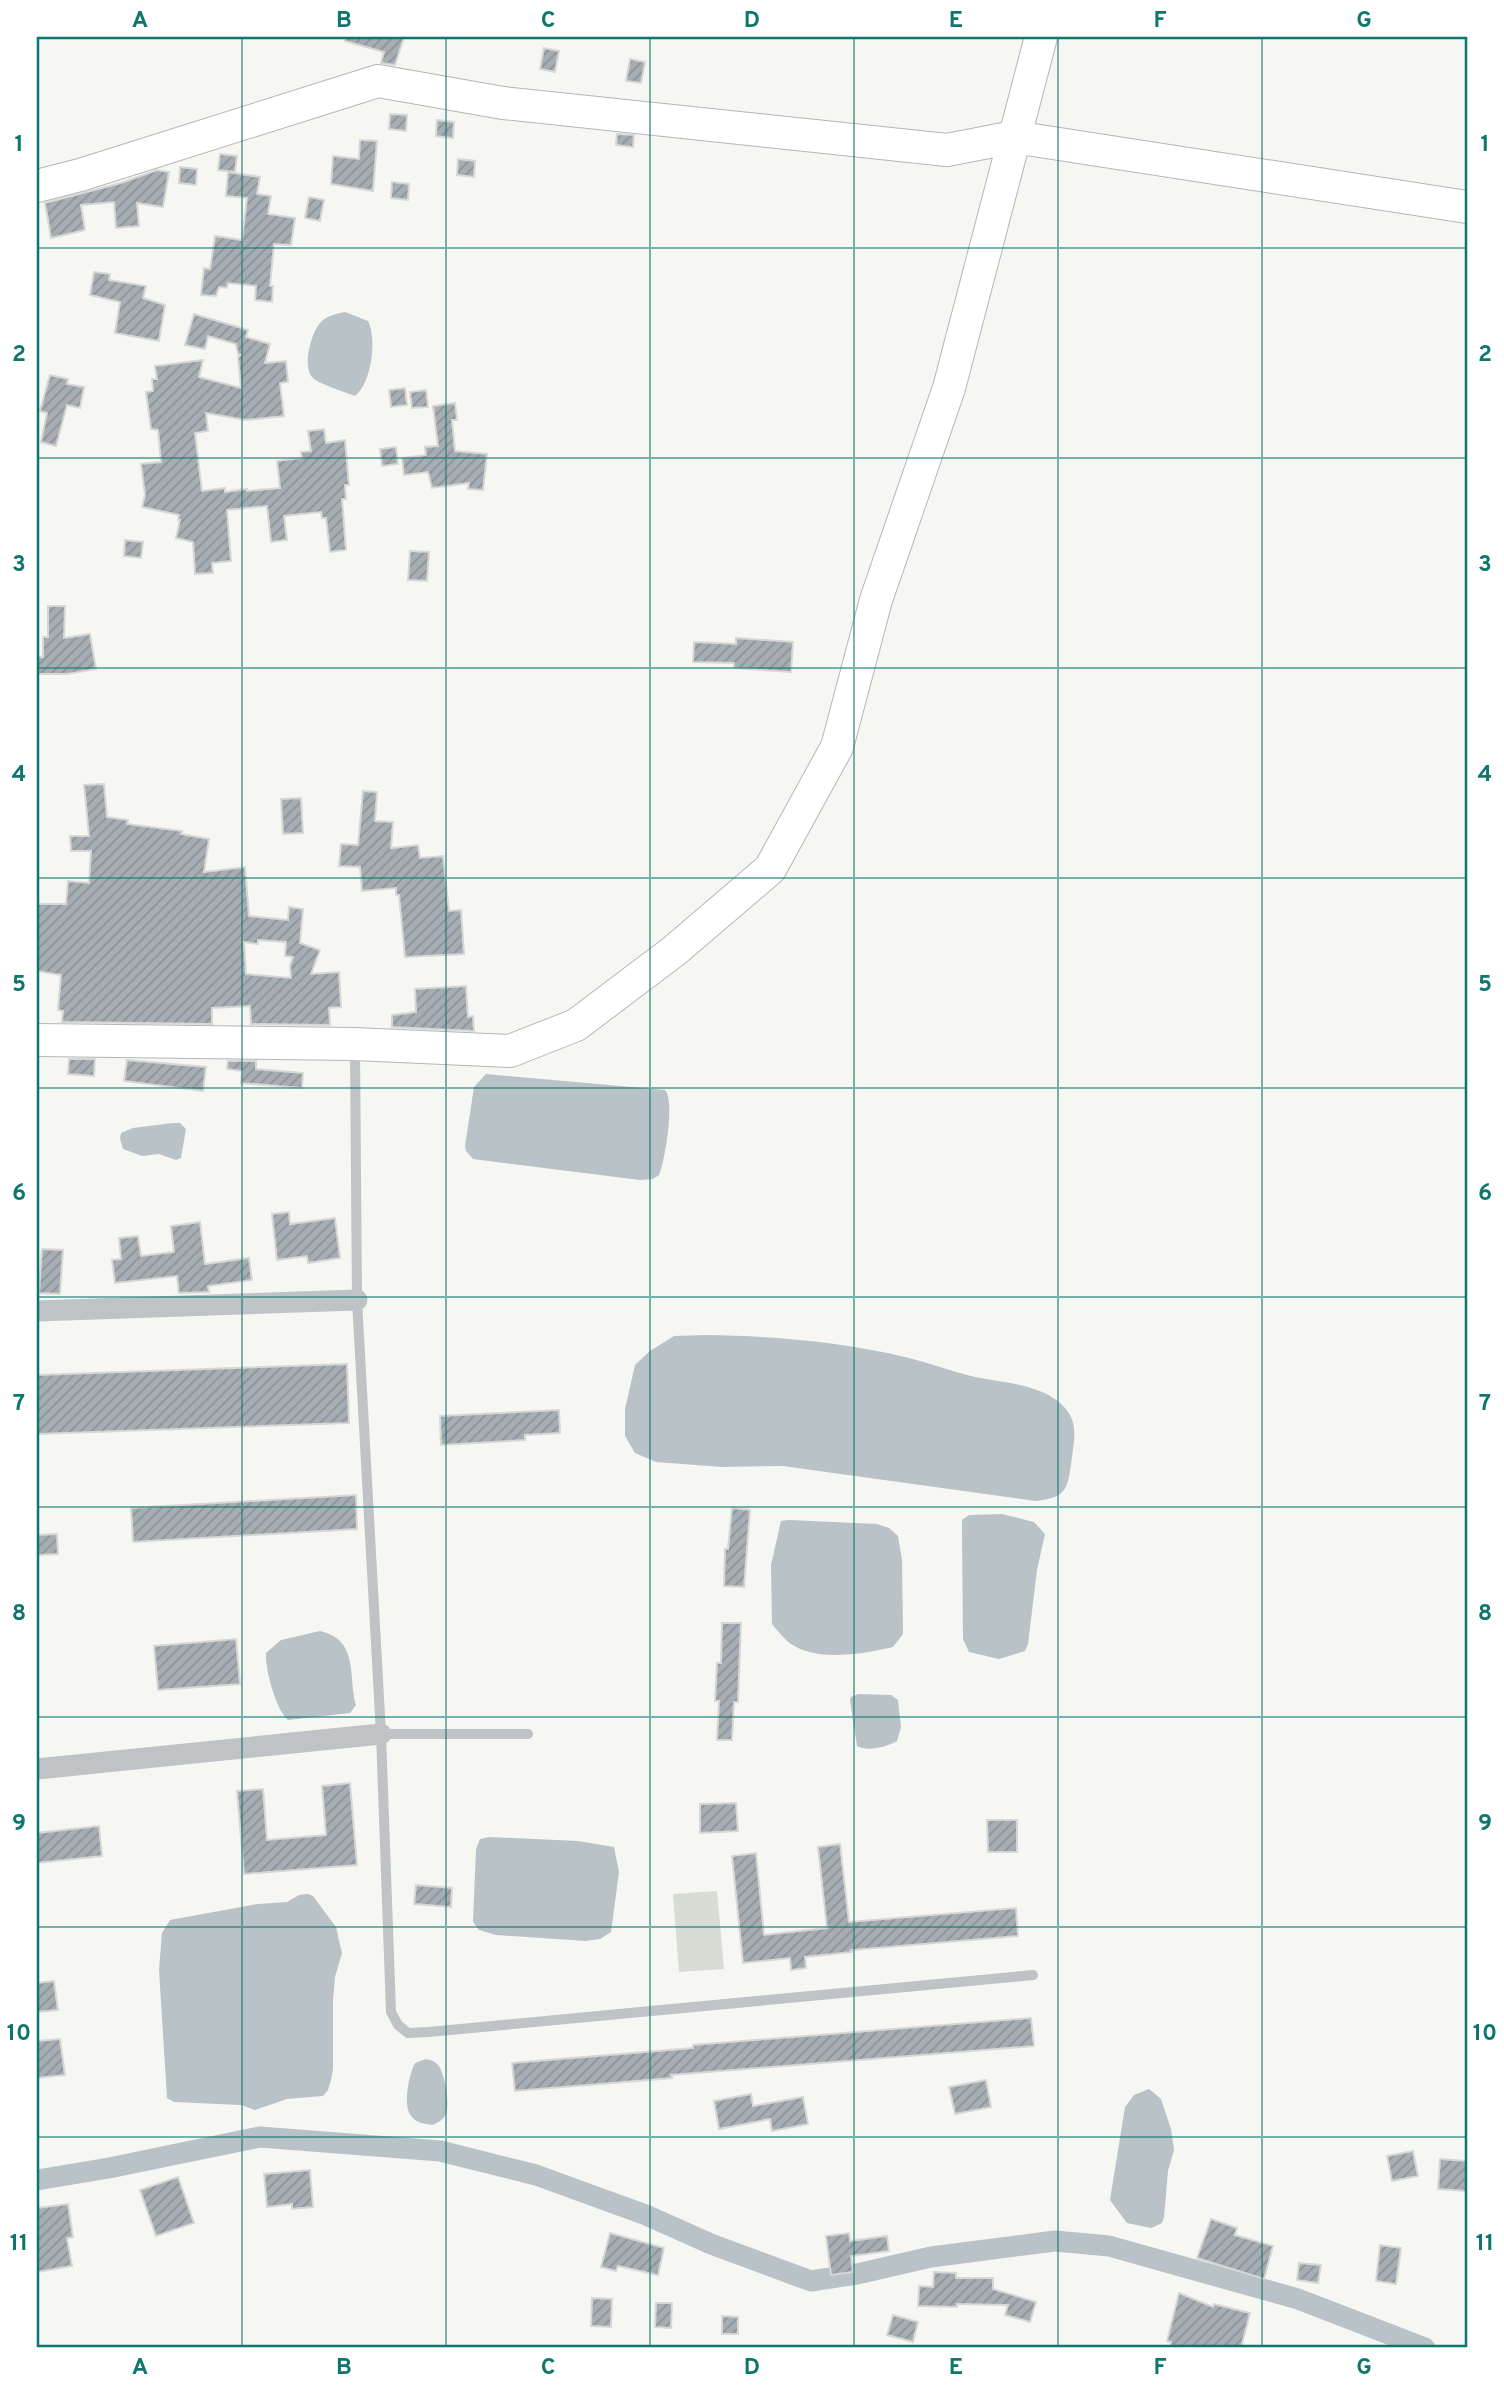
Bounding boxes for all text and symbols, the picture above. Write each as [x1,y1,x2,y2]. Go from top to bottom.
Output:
text: A [132,7,148,36]
text: B [336,7,352,36]
text: C [541,7,555,36]
text: D [744,7,760,36]
text: E [949,7,963,36]
text: F [1153,7,1167,36]
text: G [1356,7,1372,36]
text: 1 [14,131,24,160]
text: 1 [1480,131,1490,160]
text: 2 [12,341,26,370]
text: 2 [1478,341,1492,370]
text: 3 [12,551,26,580]
text: 3 [1478,551,1492,580]
text: 4 [12,761,26,790]
text: 4 [1478,761,1492,790]
text: 5 [12,971,26,1000]
text: 5 [1478,971,1492,1000]
text: 6 [12,1180,26,1209]
text: 6 [1478,1180,1492,1209]
text: 7 [13,1390,25,1419]
text: 7 [1479,1390,1491,1419]
text: 8 [12,1600,26,1629]
text: 8 [1478,1600,1492,1629]
text: 9 [12,1810,26,1839]
text: 9 [1478,1810,1492,1839]
text: 10 [7,2020,31,2049]
text: 10 [1473,2020,1497,2049]
text: 11 [10,2230,28,2259]
text: 11 [1476,2230,1494,2259]
text: A [132,2354,148,2383]
text: B [336,2354,352,2383]
text: C [541,2354,555,2383]
text: D [744,2354,760,2383]
text: E [949,2354,963,2383]
text: F [1153,2354,1167,2383]
text: G [1356,2354,1372,2383]

